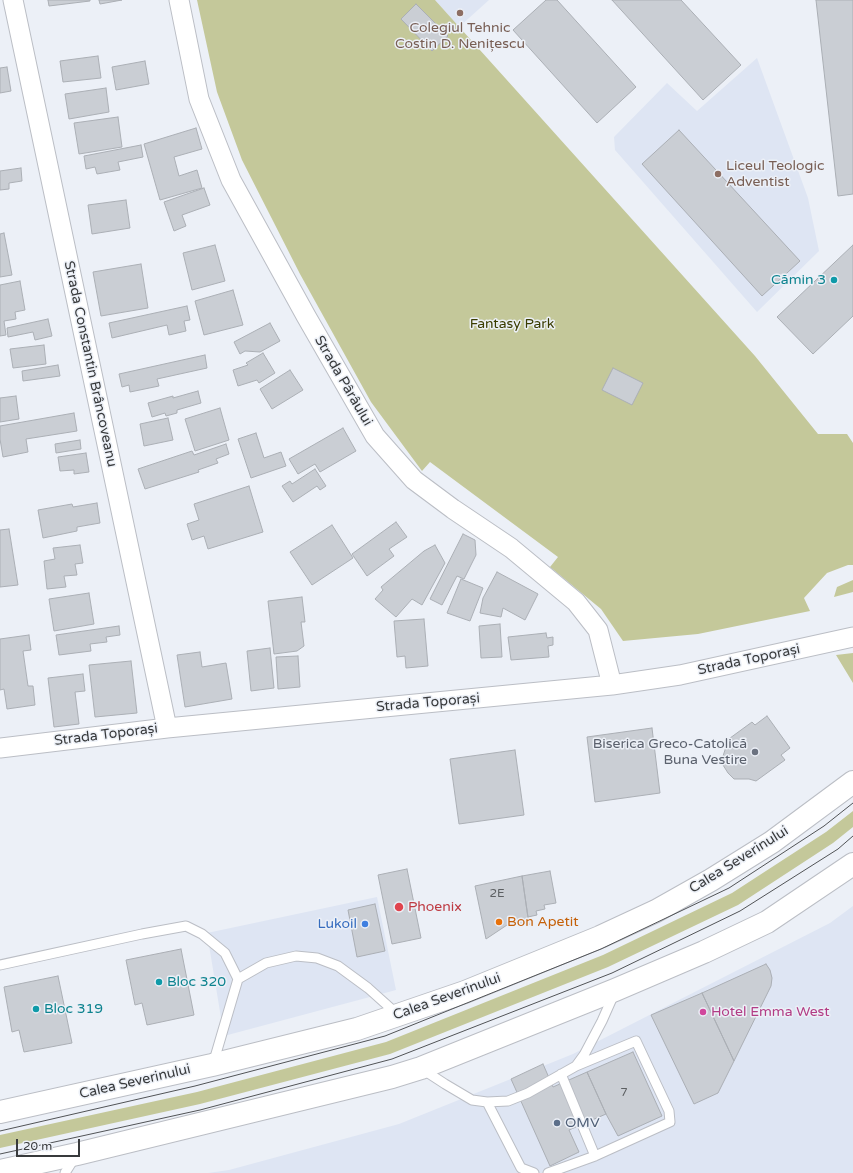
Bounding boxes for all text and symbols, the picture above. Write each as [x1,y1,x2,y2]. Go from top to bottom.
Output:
marker: Colegiul Tehnic Costin D. Nenițescu [455,8,465,18]
place label: Colegiul Tehnic Costin D. Nenițescu [395,20,525,52]
place label: Liceul Teologic Adventist [726,158,824,190]
marker: Liceul Teologic Adventist [713,169,723,179]
street label: Strada Constantin Brâncoveanu [60,259,120,469]
place label: Cămin 3 [771,272,826,288]
marker: Cămin 3 [829,275,839,285]
park label: Fantasy Park [470,316,554,332]
street label: Strada Pârâului [310,333,376,429]
street label: Strada Toporași [696,641,802,679]
street label: Strada Toporași [375,690,481,716]
street label: Strada Toporași [53,720,159,750]
place label: Biserica Greco-Catolică Buna Vestire [593,736,747,768]
marker: Biserica Greco-Catolică Buna Vestire [750,747,760,757]
street label: Calea Severinului [686,823,792,897]
house number: 2E [489,887,505,901]
place label: Phoenix [408,899,462,915]
marker: Phoenix [393,901,405,913]
place label: Bon Apetit [507,914,579,930]
place label: Lukoil [317,916,357,932]
marker: Bon Apetit [494,917,504,927]
marker: Lukoil [360,919,370,929]
street label: Calea Severinului [391,970,503,1024]
place label: Bloc 320 [167,974,226,990]
marker: Bloc 320 [154,977,164,987]
place label: Bloc 319 [44,1001,103,1017]
marker: Bloc 319 [31,1004,41,1014]
place label: Hotel Emma West [711,1004,830,1020]
marker: Hotel Emma West [698,1007,708,1017]
street label: Calea Severinului [78,1061,192,1103]
house number: 7 [620,1086,628,1100]
place label: OMV [565,1115,600,1131]
marker: OMV [552,1118,562,1128]
scale bar [18,1131,82,1157]
text: 20 m [23,1139,52,1153]

